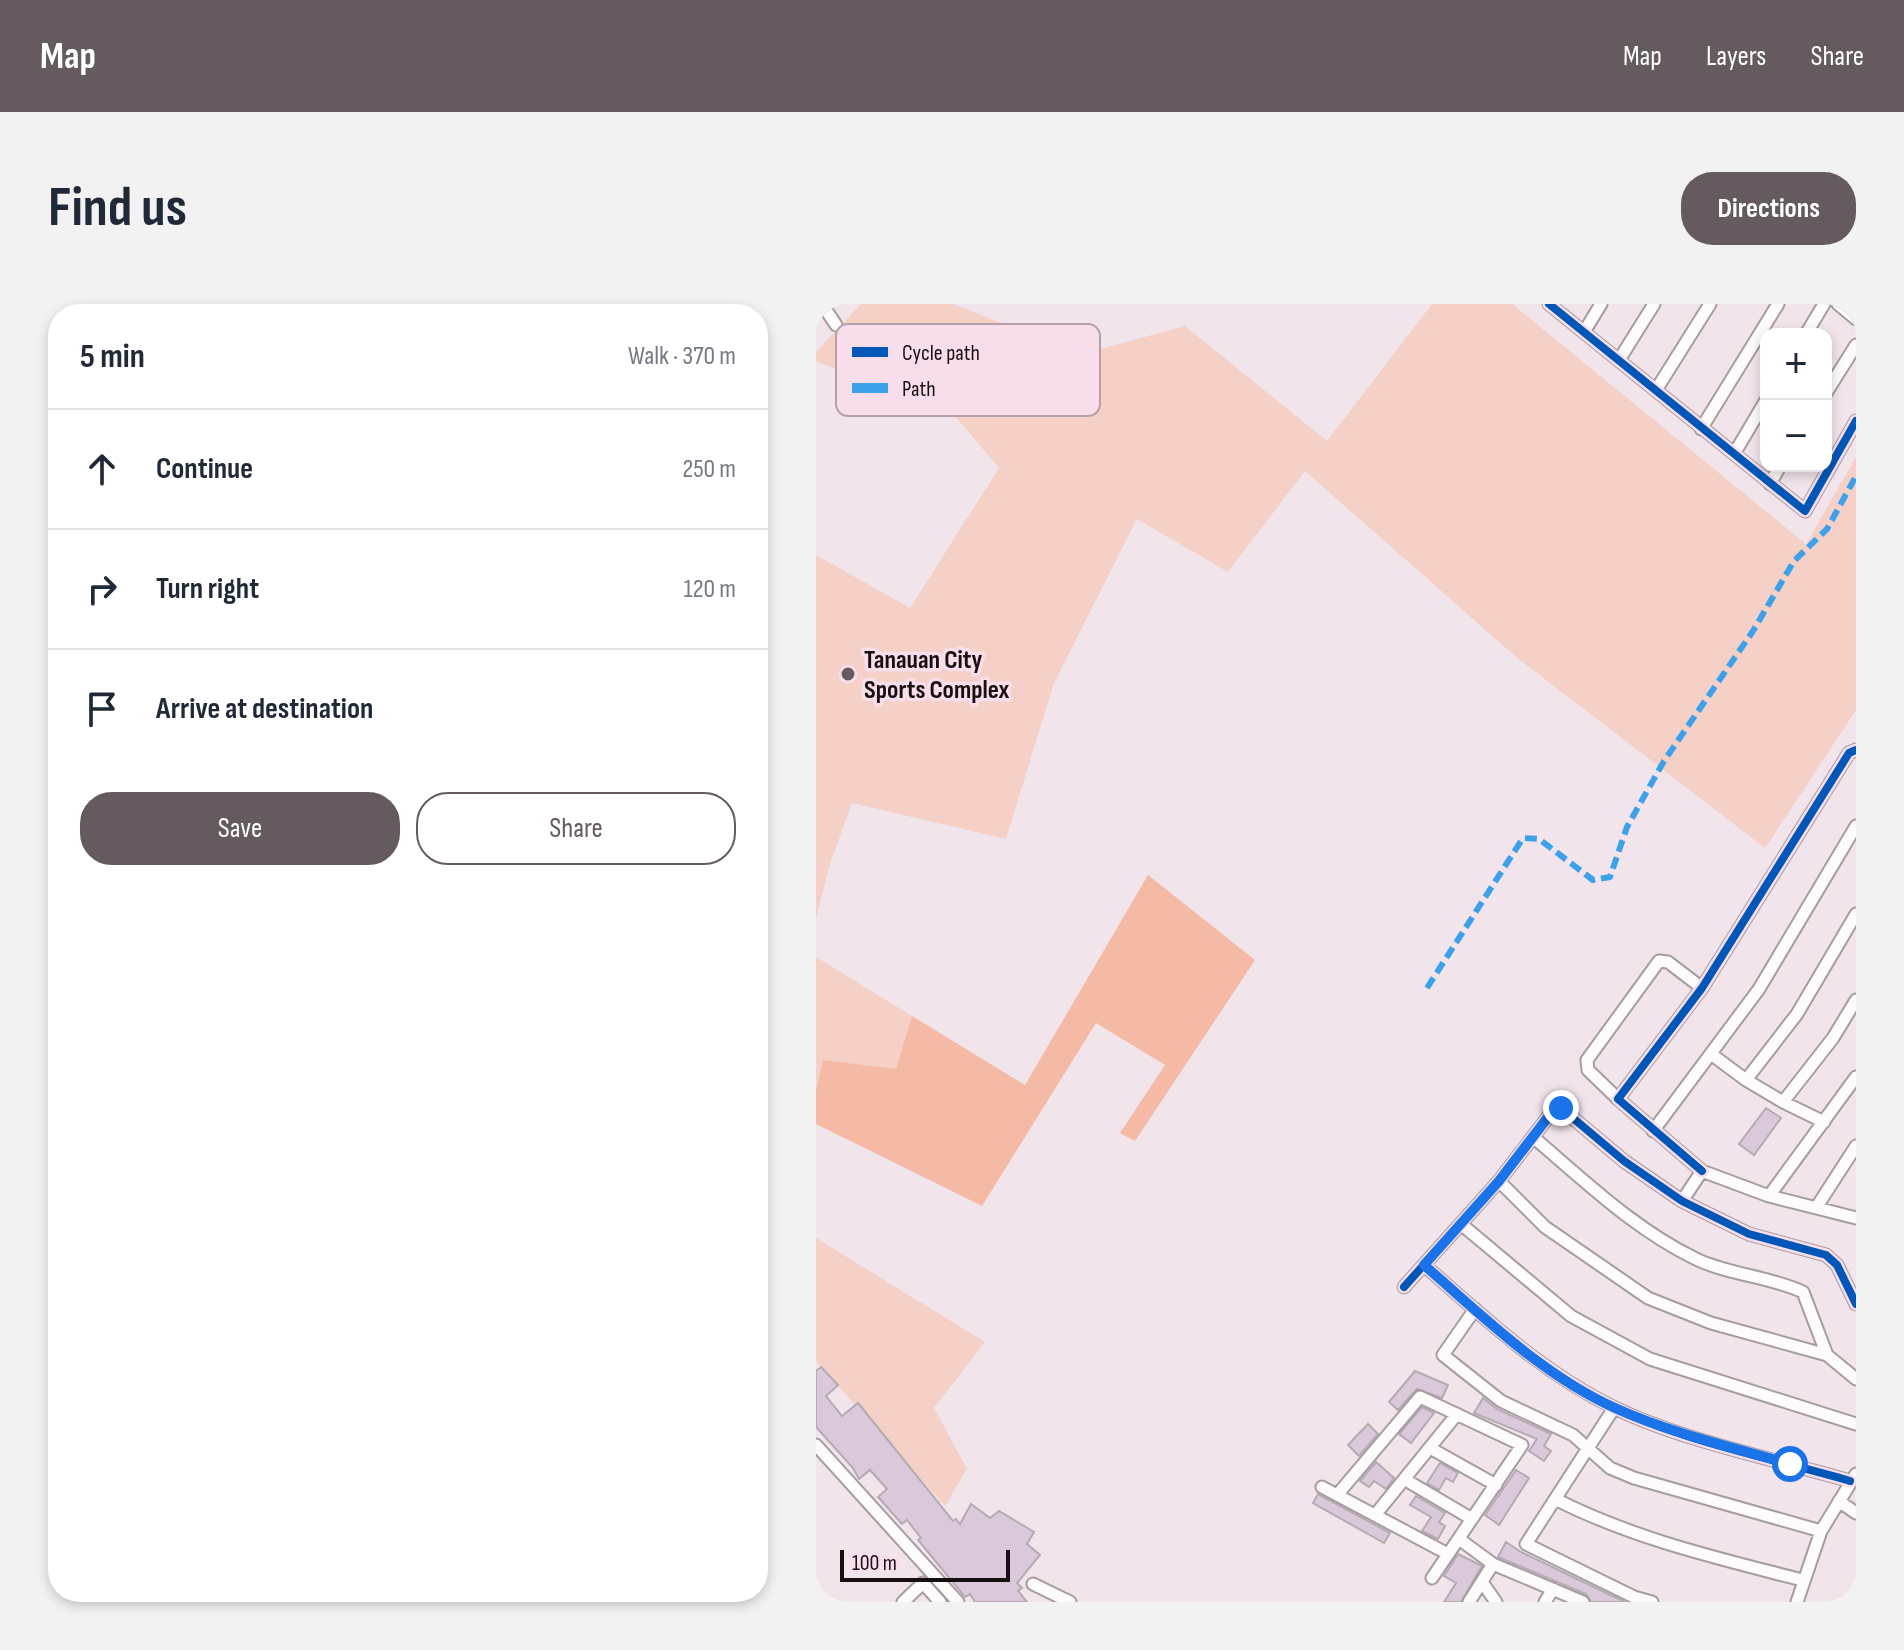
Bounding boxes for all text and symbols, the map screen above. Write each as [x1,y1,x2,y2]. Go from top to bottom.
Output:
text: Map [40,34,96,79]
text: Map [1623,40,1662,73]
text: Layers [1706,40,1766,73]
text: Share [1810,40,1864,73]
button: Directions [1681,172,1856,245]
text: Find us [48,175,187,242]
legend [836,324,1100,416]
map controls [1760,328,1832,472]
button: + [1760,328,1832,400]
text: 5 min [80,336,145,377]
text: Cycle path [902,340,980,367]
text: Walk · 370 m [628,341,736,372]
text: Path [902,376,936,403]
button: − [1760,400,1832,472]
icon: ahead [80,447,124,491]
text: Continue [156,451,253,487]
text: 250 m [682,454,736,485]
icon: right [80,567,124,611]
text: Turn right [156,571,259,607]
text: 120 m [683,574,736,605]
place label: Tanauan City Sports Complex [864,645,1010,706]
marker: Tanauan City Sports Complex [839,665,857,683]
icon: arrive [80,687,124,731]
text: Arrive at destination [156,691,373,727]
button: Save [80,792,400,865]
button: Share [416,792,736,865]
route end [1543,1090,1579,1126]
route start [1772,1446,1808,1482]
scale bar [840,1546,1010,1582]
text: 100 m [852,1550,897,1577]

